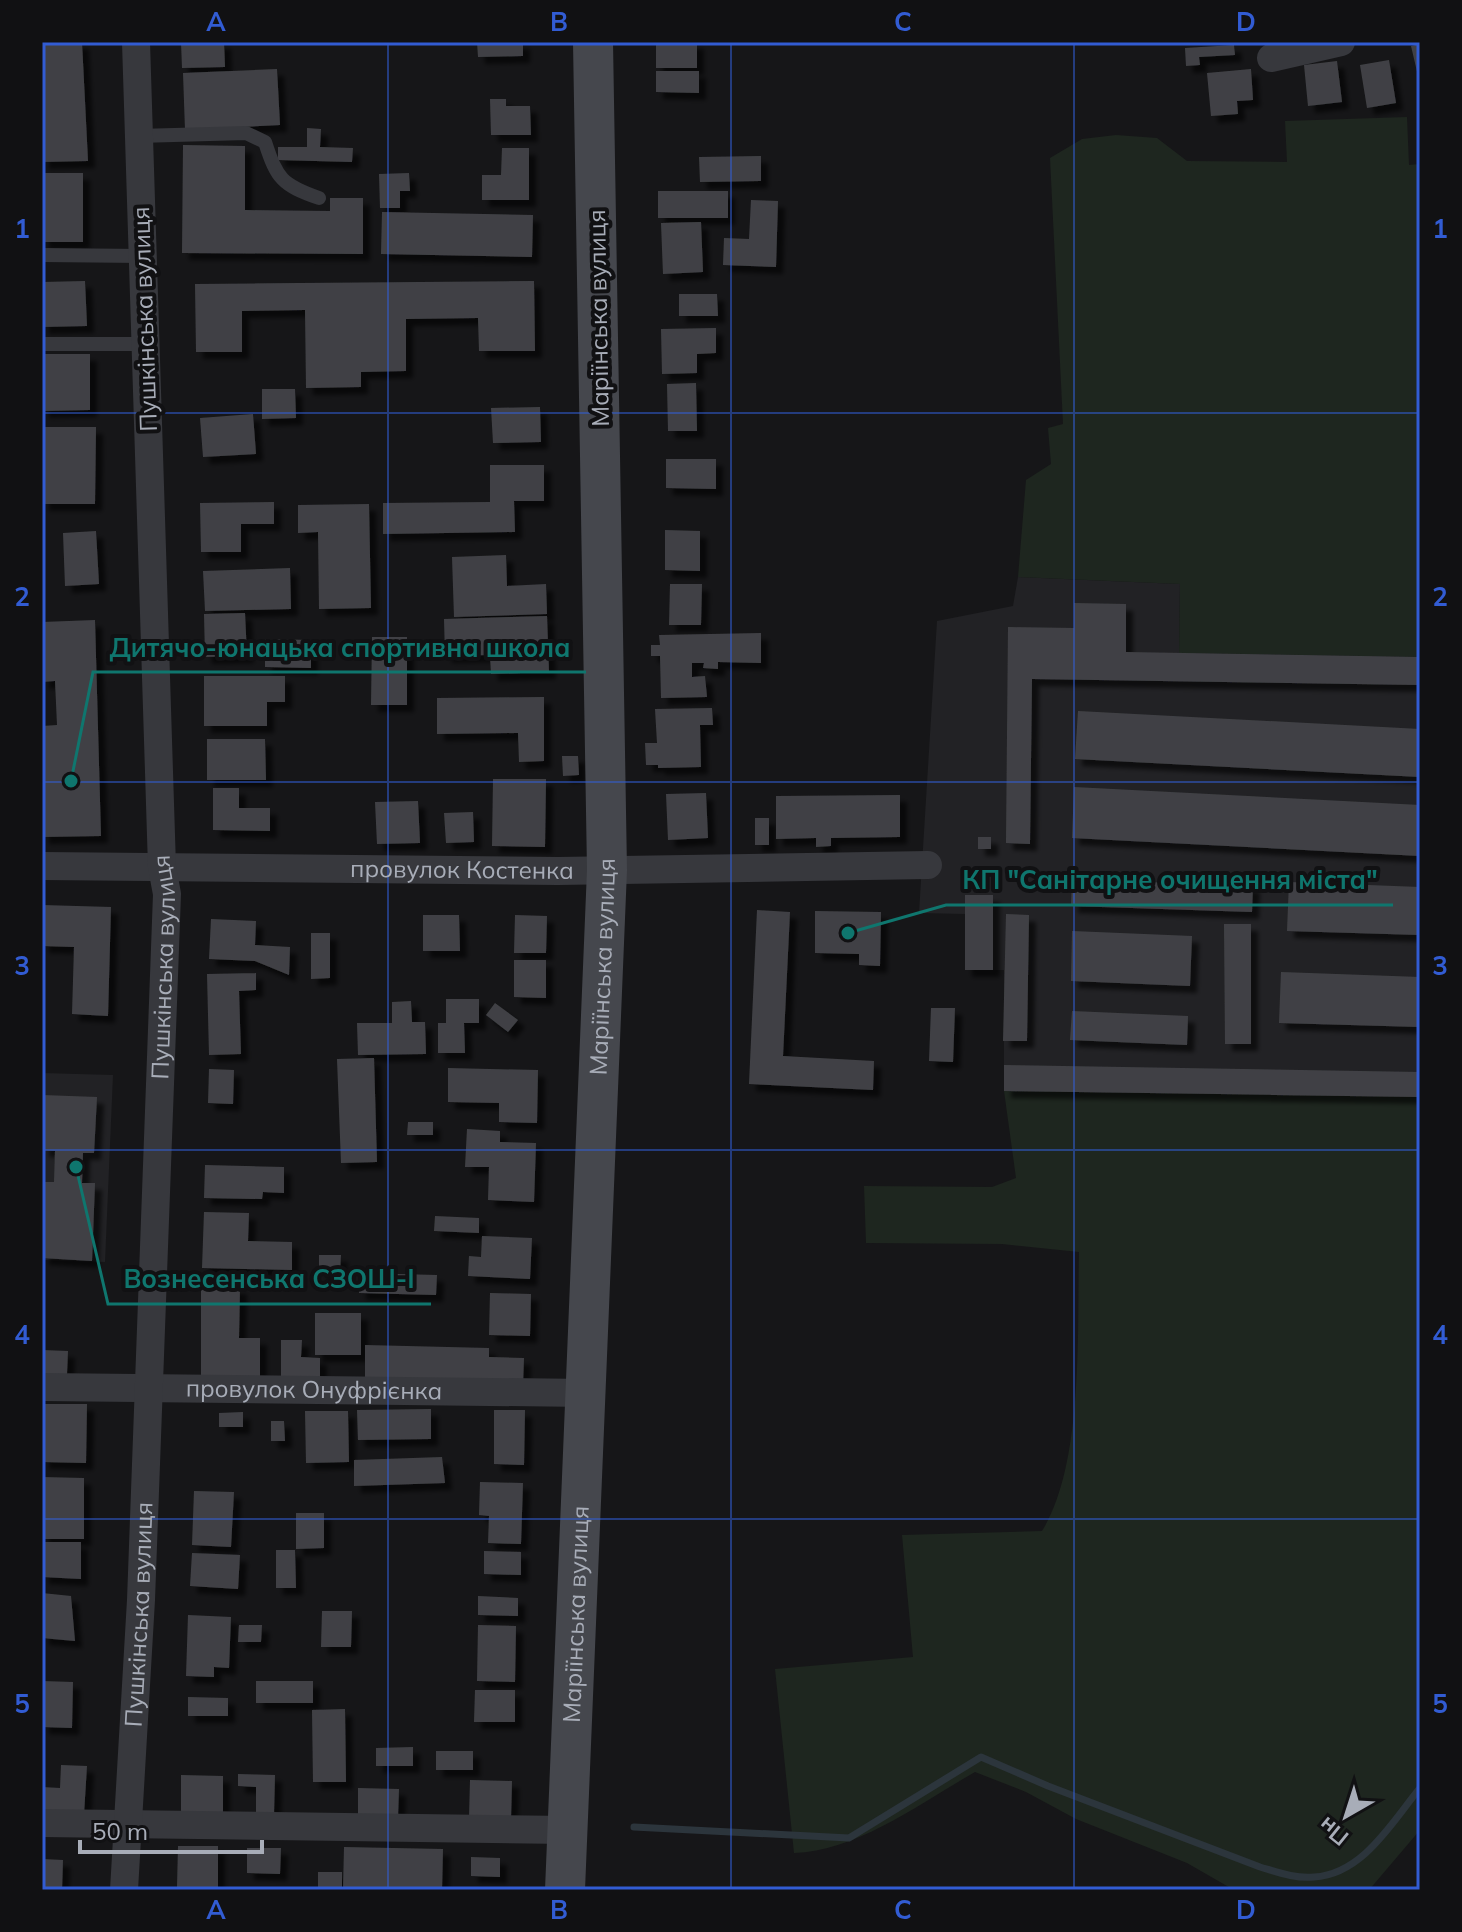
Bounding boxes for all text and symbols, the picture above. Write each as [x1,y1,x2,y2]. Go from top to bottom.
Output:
text: A [206,5,226,38]
text: B [550,5,568,38]
text: C [894,5,912,38]
text: D [1236,5,1256,38]
street label: Пушкінська вулиця [125,206,163,432]
street label: Маріїнська вулиця [581,209,615,427]
text: 1 [14,212,30,245]
text: 1 [1432,212,1448,245]
text: 2 [14,580,30,613]
text: 2 [1432,580,1448,613]
callout: Дитячо-юнацька спортивна школа [93,622,586,672]
text: Дитячо-юнацька спортивна школа [109,631,571,664]
street label: провулок Костенка [350,853,574,885]
street label: Пушкінська вулиця [144,854,181,1080]
callout: КП "Санітарне очищення міста" [946,855,1393,905]
street label: Маріїнська вулиця [583,858,621,1076]
text: КП "Санітарне очищення міста" [962,863,1378,896]
text: 3 [14,949,30,982]
text: 3 [1432,949,1448,982]
callout: Вознесенська СЗОШ-І [108,1254,431,1304]
text: Вознесенська СЗОШ-І [123,1262,415,1295]
text: 4 [14,1318,30,1351]
text: 4 [1432,1318,1448,1351]
street label: провулок Онуфрієнка [186,1373,442,1405]
street label: Пушкінська вулиця [118,1501,159,1728]
street label: Маріїнська вулиця [556,1505,595,1723]
text: 5 [14,1687,30,1720]
text: 5 [1432,1687,1448,1720]
north arrow [1306,1776,1386,1856]
scale bar [80,1804,262,1854]
text: Пн [1313,1811,1354,1852]
text: 50 m [92,1816,148,1846]
text: A [206,1893,226,1926]
text: B [550,1893,568,1926]
text: C [894,1893,912,1926]
text: D [1236,1893,1256,1926]

